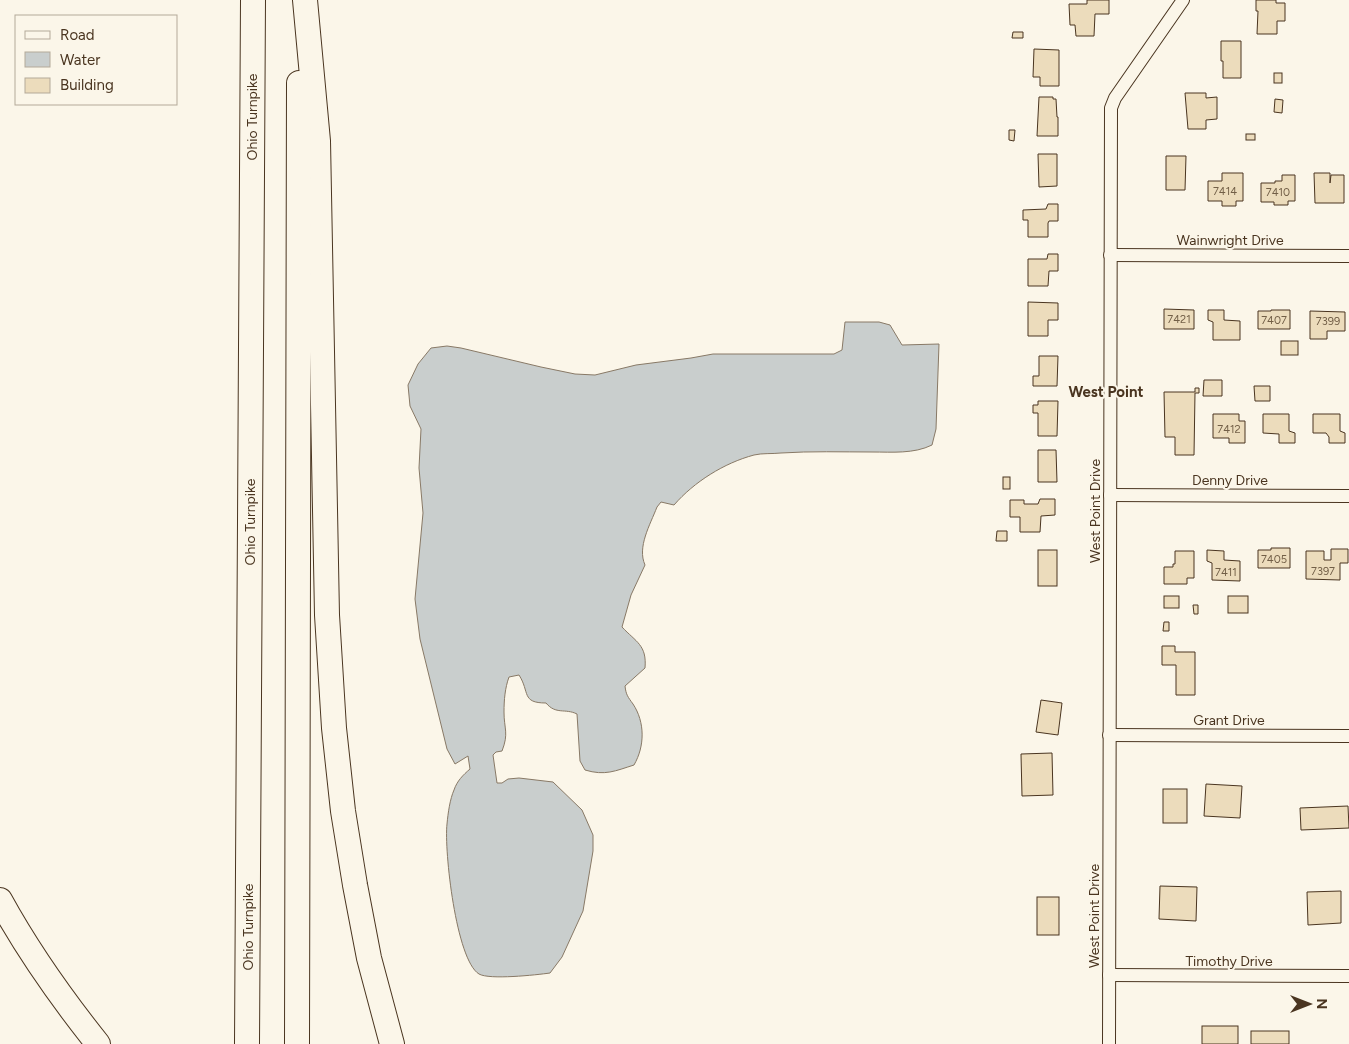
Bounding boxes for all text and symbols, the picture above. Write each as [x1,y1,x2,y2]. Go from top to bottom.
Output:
legend [15,15,178,105]
text: Road [60,26,95,44]
text: Water [60,51,100,69]
street label: Ohio Turnpike [244,73,261,160]
text: Building [60,76,114,94]
house number: 7414 [1213,185,1237,198]
house number: 7410 [1266,186,1290,199]
street label: Wainwright Drive [1176,232,1284,249]
house number: 7421 [1167,313,1191,326]
house number: 7407 [1261,314,1287,327]
house number: 7399 [1316,315,1340,328]
district label: West Point [1068,383,1144,401]
house number: 7412 [1217,423,1241,436]
street label: West Point Drive [1087,459,1104,563]
street label: Denny Drive [1192,472,1268,489]
street label: Ohio Turnpike [242,478,259,565]
house number: 7405 [1261,553,1287,566]
house number: 7397 [1311,565,1335,578]
house number: 7411 [1215,566,1237,579]
street label: Grant Drive [1193,712,1265,729]
street label: West Point Drive [1086,864,1103,968]
street label: Ohio Turnpike [240,883,257,970]
street label: Timothy Drive [1185,953,1273,970]
north arrow [1284,979,1334,1029]
text: N [1313,999,1330,1009]

